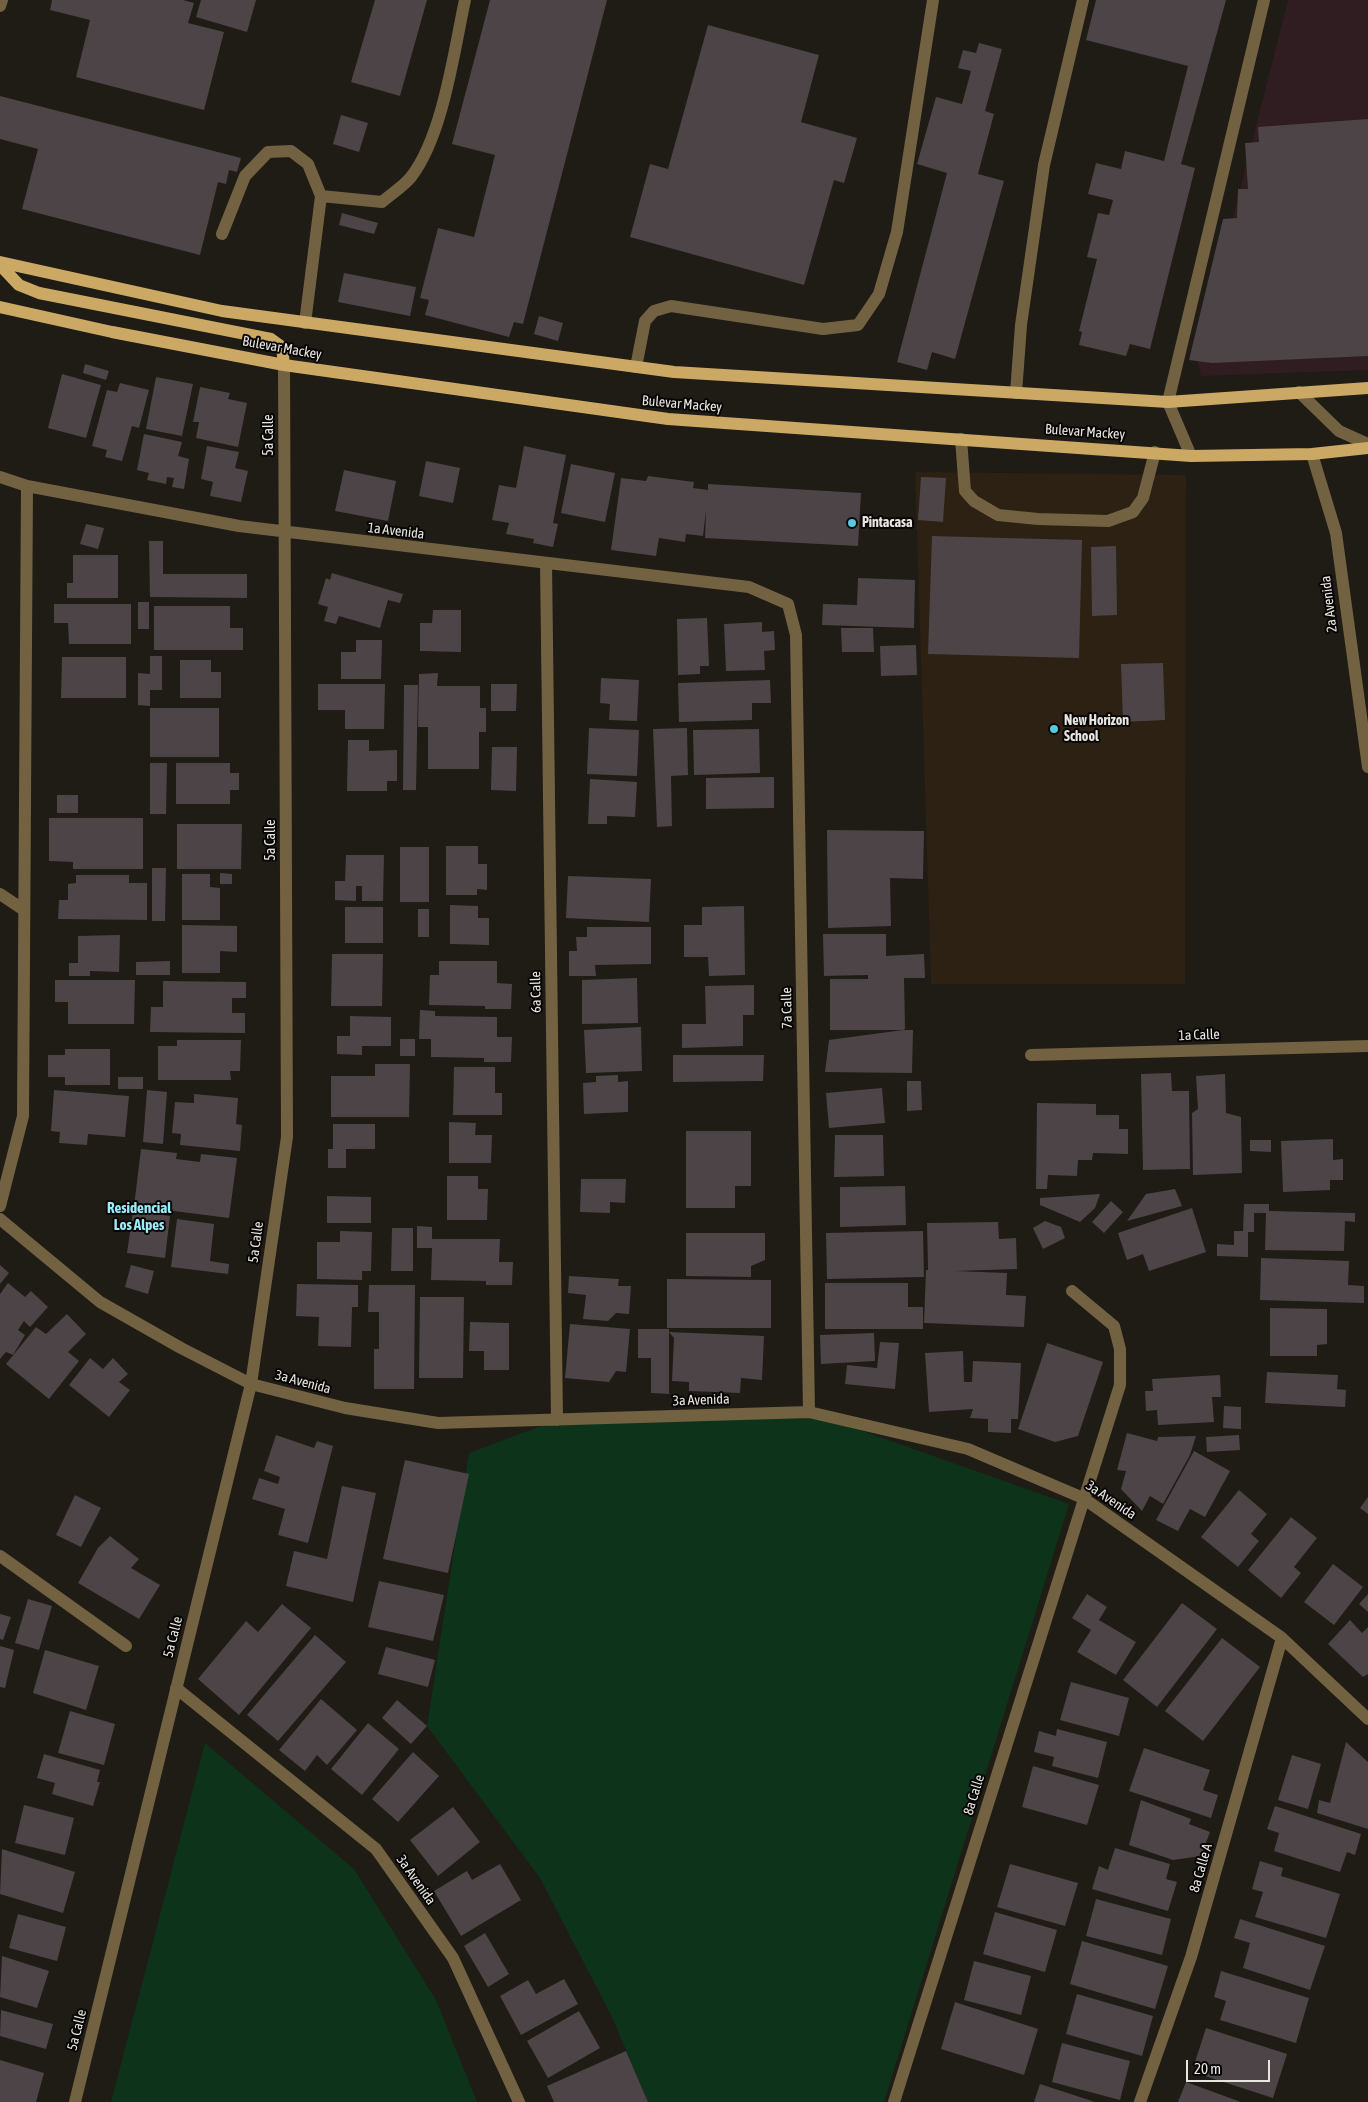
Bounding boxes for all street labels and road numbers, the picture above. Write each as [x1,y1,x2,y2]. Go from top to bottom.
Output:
street label: Bulevar Mackey [241,333,323,363]
street label: Bulevar Mackey [641,392,723,416]
street label: 5a Calle [261,414,277,456]
street label: Bulevar Mackey [1044,421,1126,443]
street label: 1a Avenida [367,519,425,543]
street label: 2a Avenida [1317,575,1341,633]
street label: 5a Calle [263,819,279,861]
street label: 6a Calle [527,971,545,1013]
street label: 7a Calle [778,987,796,1029]
street label: 1a Calle [1178,1026,1220,1044]
street label: 5a Calle [245,1220,267,1264]
street label: 3a Avenida [273,1367,333,1397]
street label: 3a Avenida [672,1391,730,1409]
street label: 3a Avenida [1083,1477,1139,1523]
street label: 5a Calle [160,1615,186,1659]
street label: 8a Calle [960,1773,988,1817]
street label: 8a Calle A [1186,1842,1216,1894]
street label: 3a Avenida [393,1852,439,1908]
street label: 5a Calle [64,2008,90,2052]

